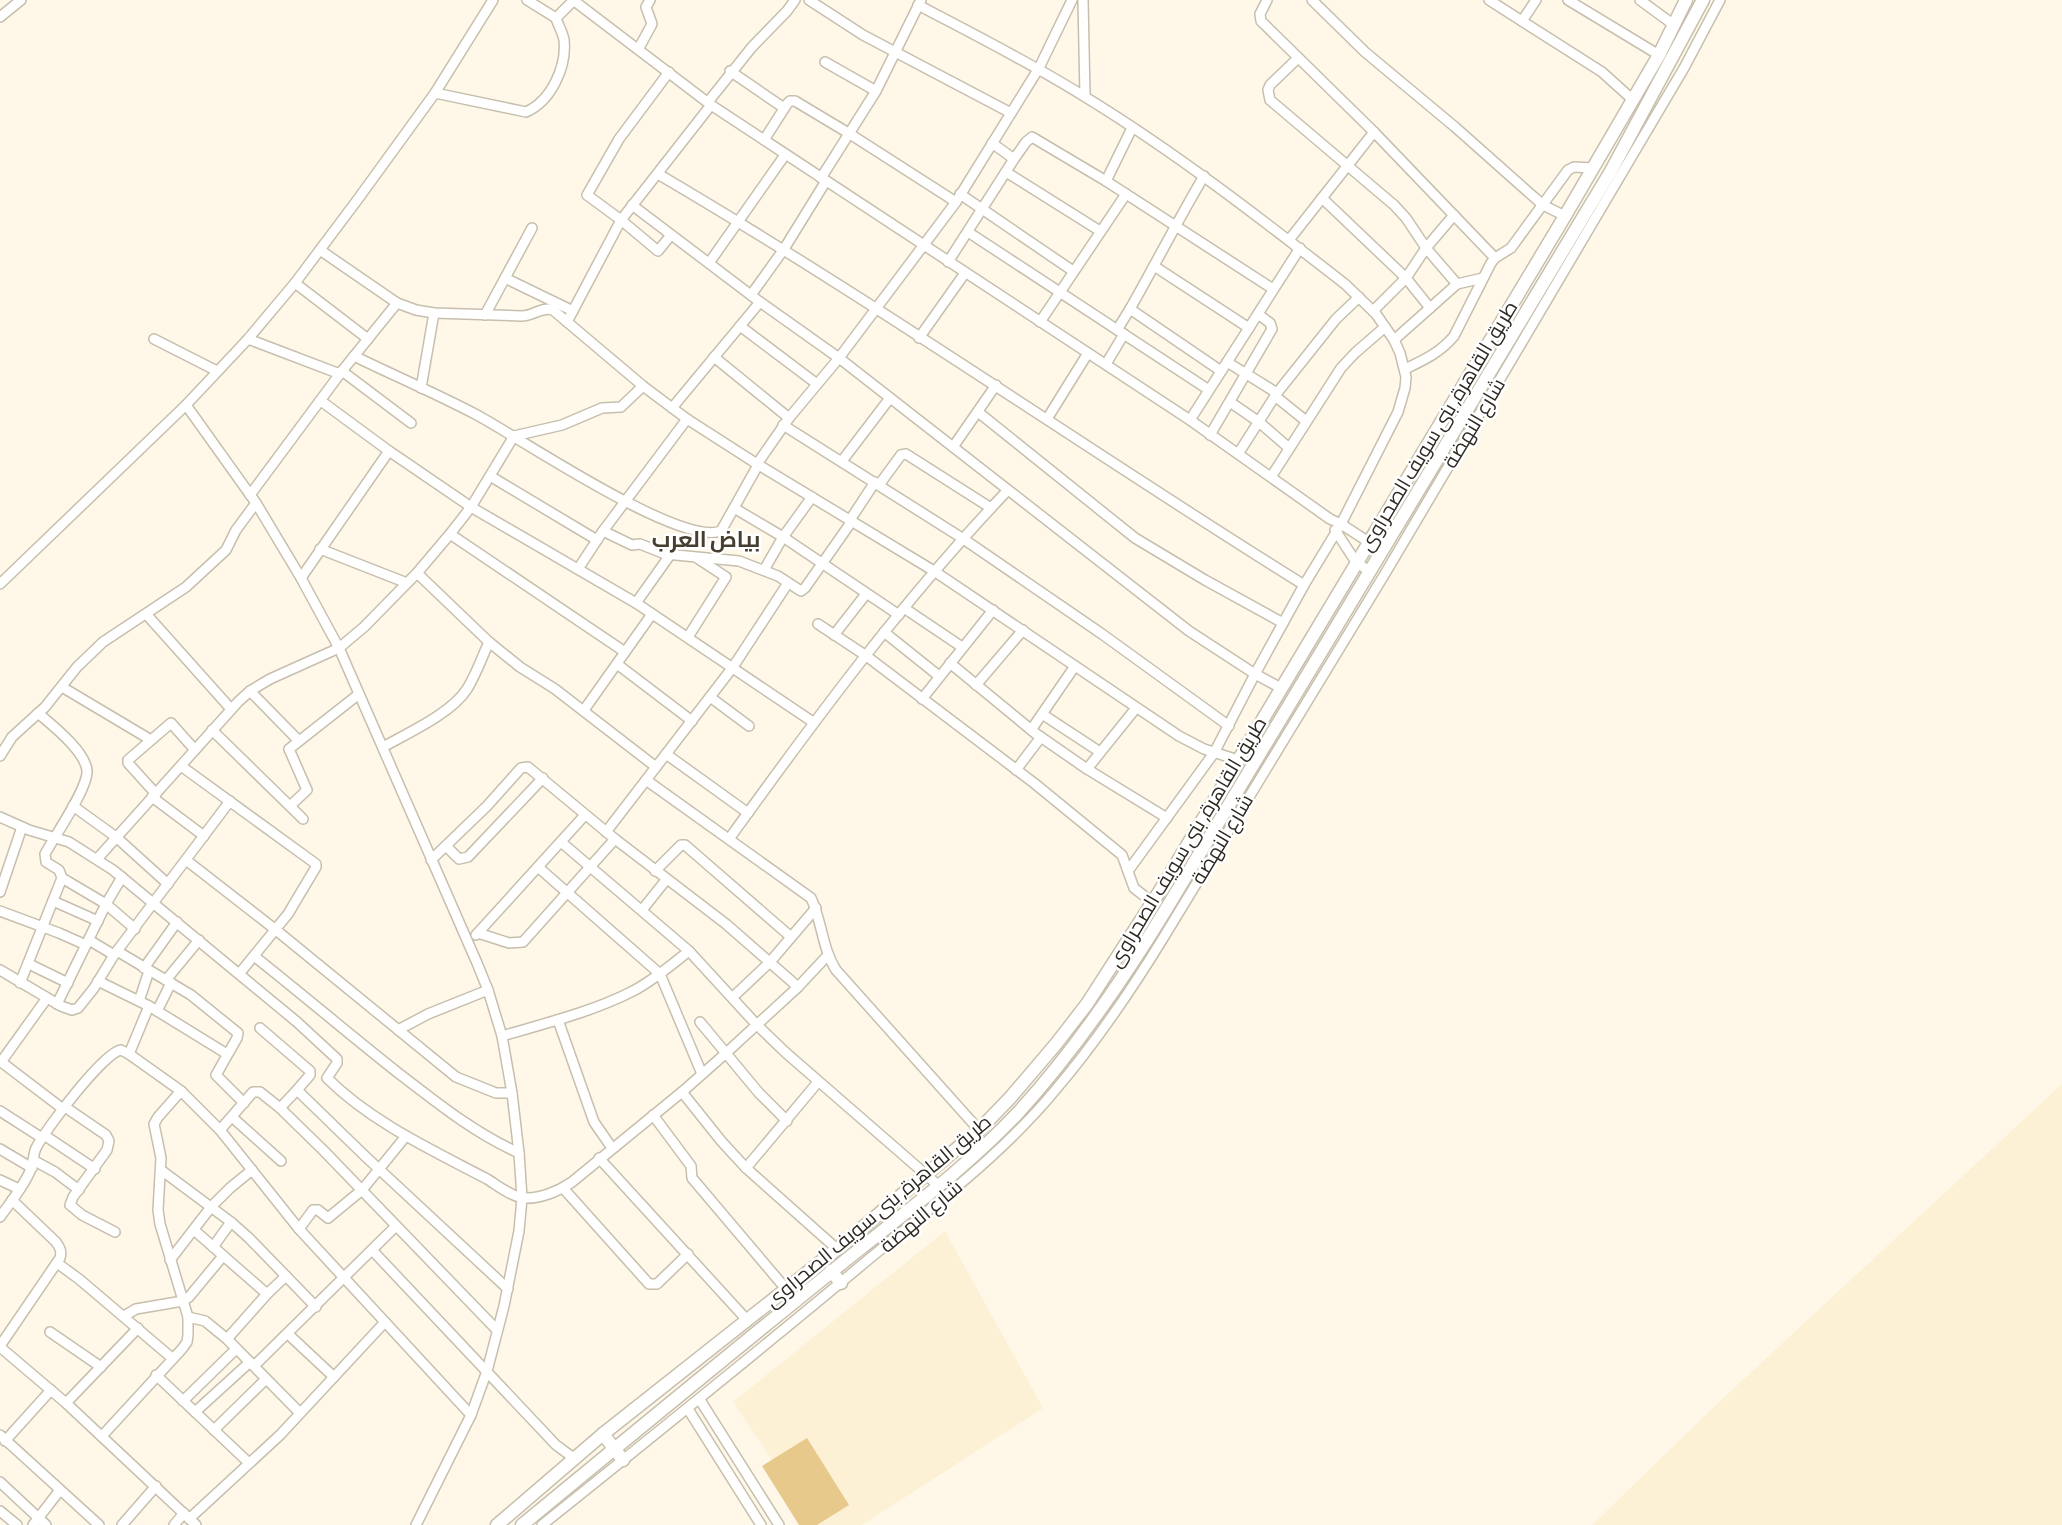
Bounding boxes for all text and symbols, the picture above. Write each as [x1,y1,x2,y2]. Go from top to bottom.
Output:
street label: طريق القاهرة, بنى سويف الصحراوى [1354,297,1523,556]
street label: شارع النهضة [1439,374,1512,473]
district label: بياض العرب [652,527,760,554]
street label: طريق القاهرة, بنى سويف الصحراوى [1103,713,1272,972]
street label: شارع النهضة [1187,790,1260,889]
street label: طريق القاهرة, بنى سويف الصحراوى [761,1110,997,1313]
street label: شارع النهضة [875,1175,968,1259]

